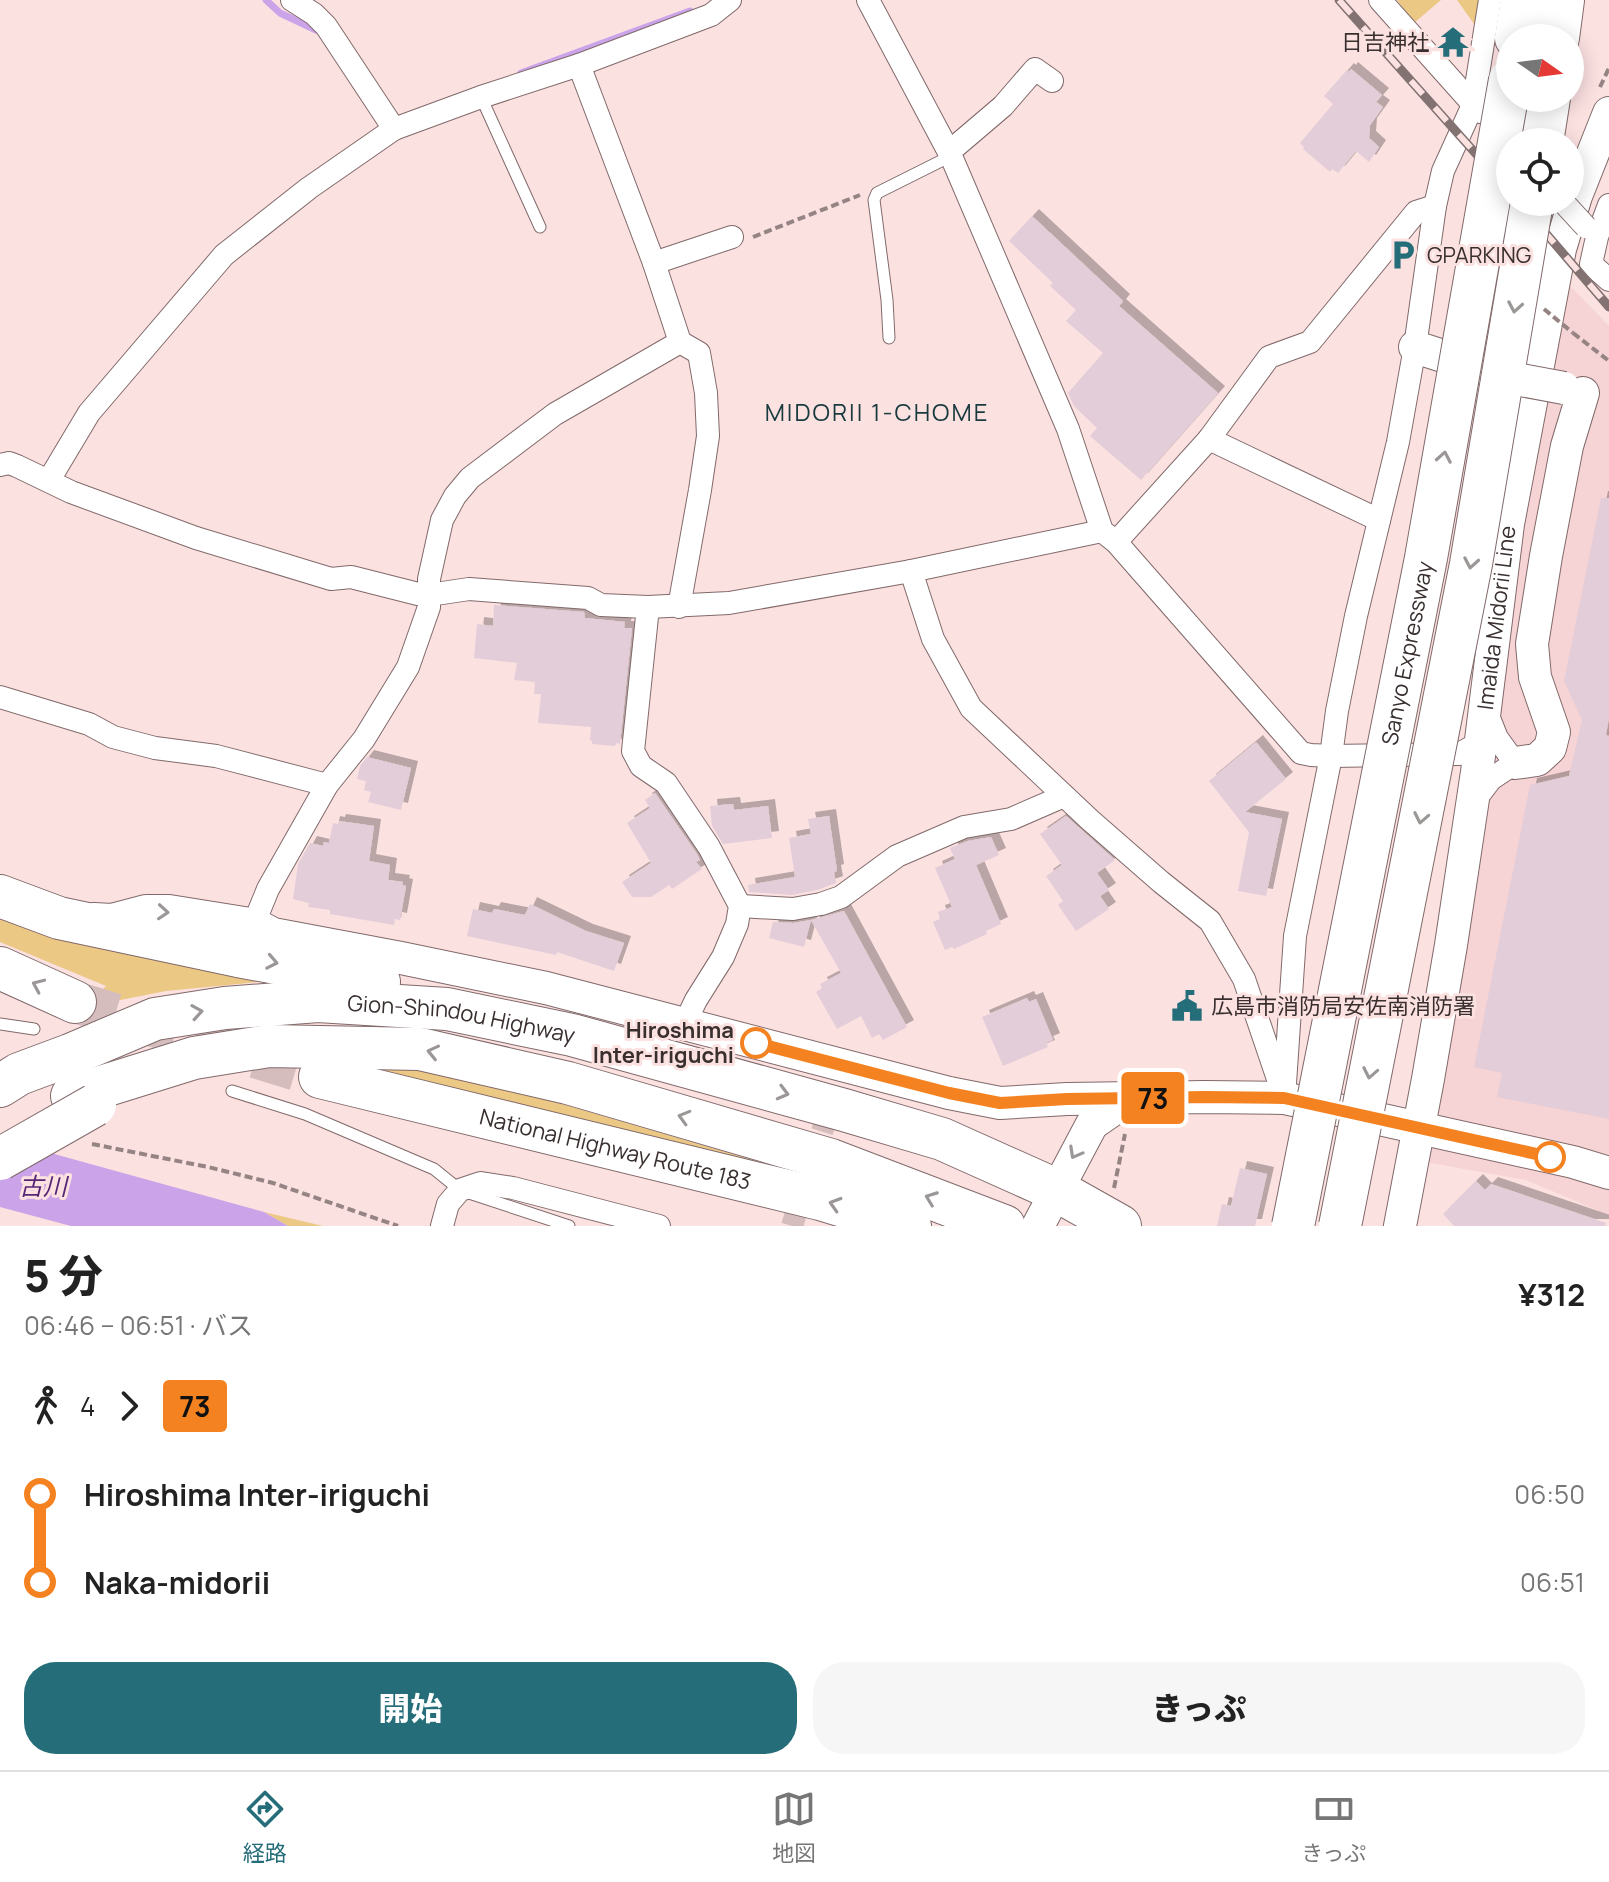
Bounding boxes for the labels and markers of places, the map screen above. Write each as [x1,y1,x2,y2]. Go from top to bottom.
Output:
temple icon: 日吉神社 [1436,25,1470,59]
place label: 日吉神社 [1341,27,1429,57]
parking icon: GPARKING [1386,238,1420,272]
place label: GPARKING [1427,240,1531,270]
public building icon: 広島市消防局安佐南消防署 [1170,989,1204,1023]
place label: 広島市消防局安佐南消防署 [1211,991,1475,1021]
place label: Hiroshima Inter-iriguchi [593,1015,734,1070]
marker: Hiroshima Inter-iriguchi [741,1028,771,1058]
unlabelled marker [1535,1142,1565,1172]

